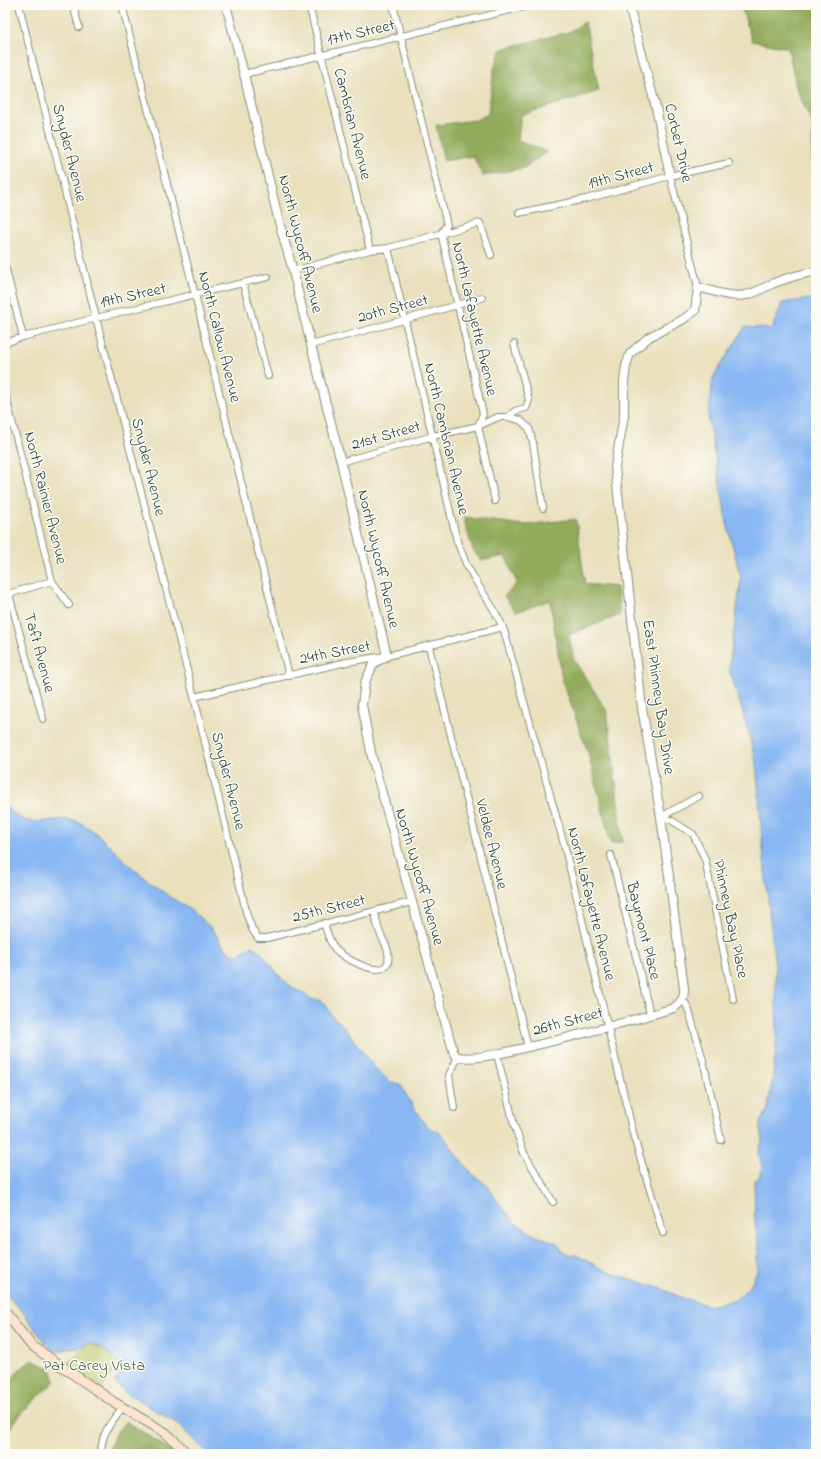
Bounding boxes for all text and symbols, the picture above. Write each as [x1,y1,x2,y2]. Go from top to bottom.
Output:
street label: 17th Street [325,13,398,52]
street label: Cambrian Avenue [327,66,378,183]
street label: Snyder Avenue [45,101,93,205]
street label: Corbet Drive [657,101,699,186]
street label: 19th Street [585,156,657,196]
street label: North Wycoff Avenue [271,172,329,316]
street label: North Lafayette Avenue [445,240,504,399]
street label: North Callow Avenue [191,269,247,406]
street label: 19th Street [98,277,169,315]
street label: 20th Street [355,288,432,330]
street label: North Cambrian Avenue [417,361,475,518]
street label: Snyder Avenue [124,415,172,519]
street label: 21st Street [349,415,424,457]
street label: North Rainier Avenue [17,429,73,568]
street label: North Wycoff Avenue [350,487,406,631]
street label: Taft Avenue [17,610,61,696]
street label: East Phinney Bay Drive [635,618,681,777]
street label: 24th Street [297,634,373,672]
street label: Snyder Avenue [204,729,252,833]
street label: Veldee Avenue [468,795,514,893]
street label: North Wycoff Avenue [388,806,450,949]
street label: North Lafayette Avenue [560,825,622,984]
street label: Phinney Bay Place [706,857,754,981]
street label: Baymont Place [619,879,667,983]
street label: 25th Street [290,888,369,930]
street label: 26th Street [530,1001,607,1043]
park label: Pat Carey Vista [43,1354,145,1378]

